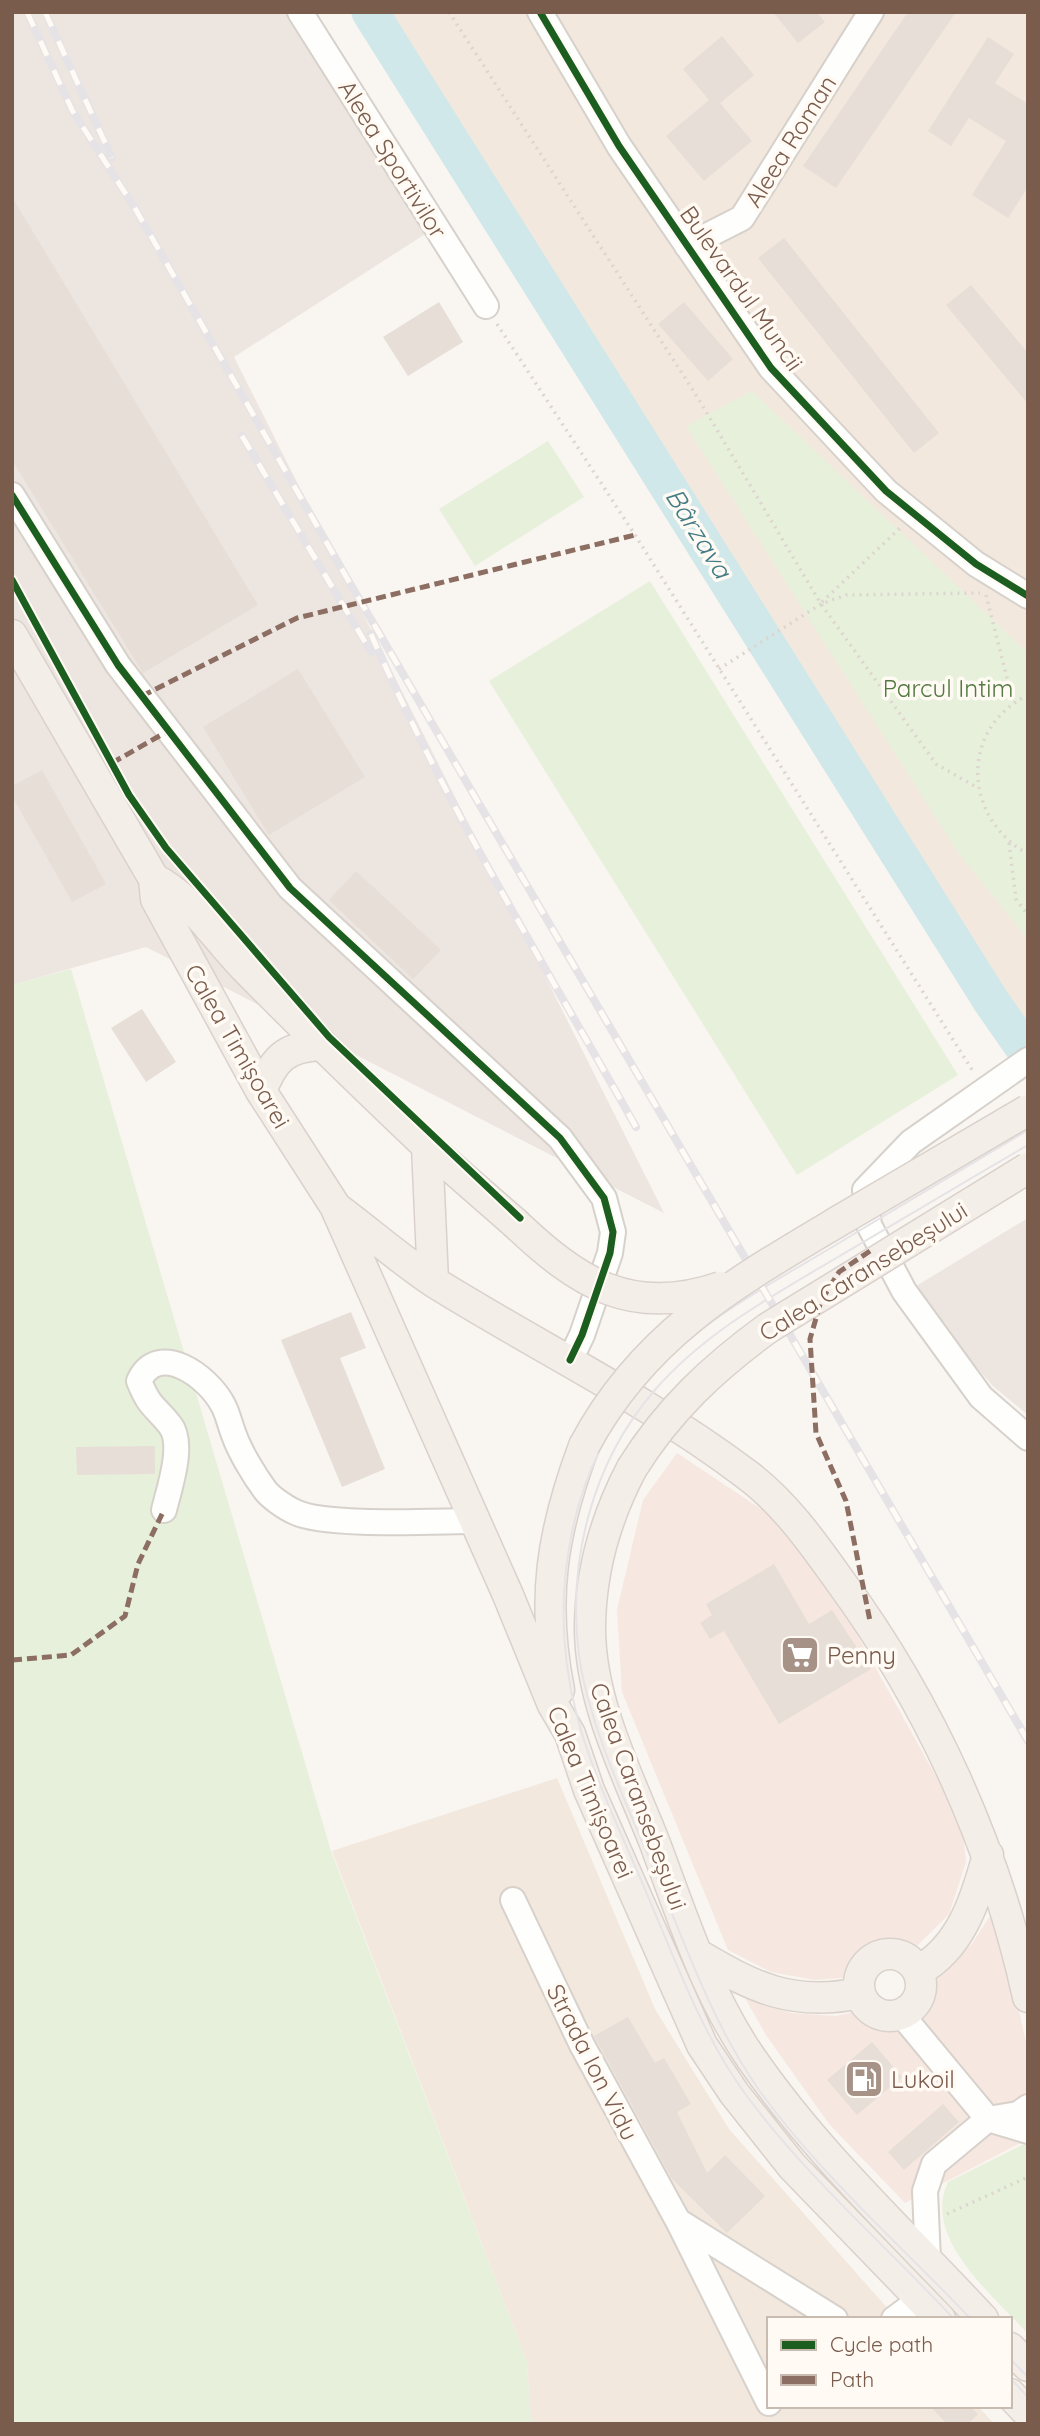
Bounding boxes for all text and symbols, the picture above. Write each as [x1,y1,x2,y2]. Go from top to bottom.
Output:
street label: Aleea Roman [738,69,842,213]
street label: Aleea Sportivilor [332,74,454,244]
street label: Bulevardul Muncii [674,200,810,376]
water label: Bârzava [658,482,740,585]
park label: Parcul Intim [883,673,1013,703]
street label: Calea Timișoarei [179,959,297,1133]
street label: Calea Caransebeșului [753,1195,973,1347]
supermarket icon: Penny [779,1634,821,1676]
place label: Penny [827,1640,896,1670]
street label: Calea Caransebeșului [584,1678,694,1914]
street label: Calea Timișoarei [541,1701,641,1883]
street label: Strada Ion Vidu [541,1979,645,2145]
fuel station icon: Lukoil [843,2058,885,2100]
place label: Lukoil [891,2064,955,2094]
legend [767,2317,1012,2408]
text: Cycle path [830,2331,933,2357]
text: Path [830,2366,874,2392]

